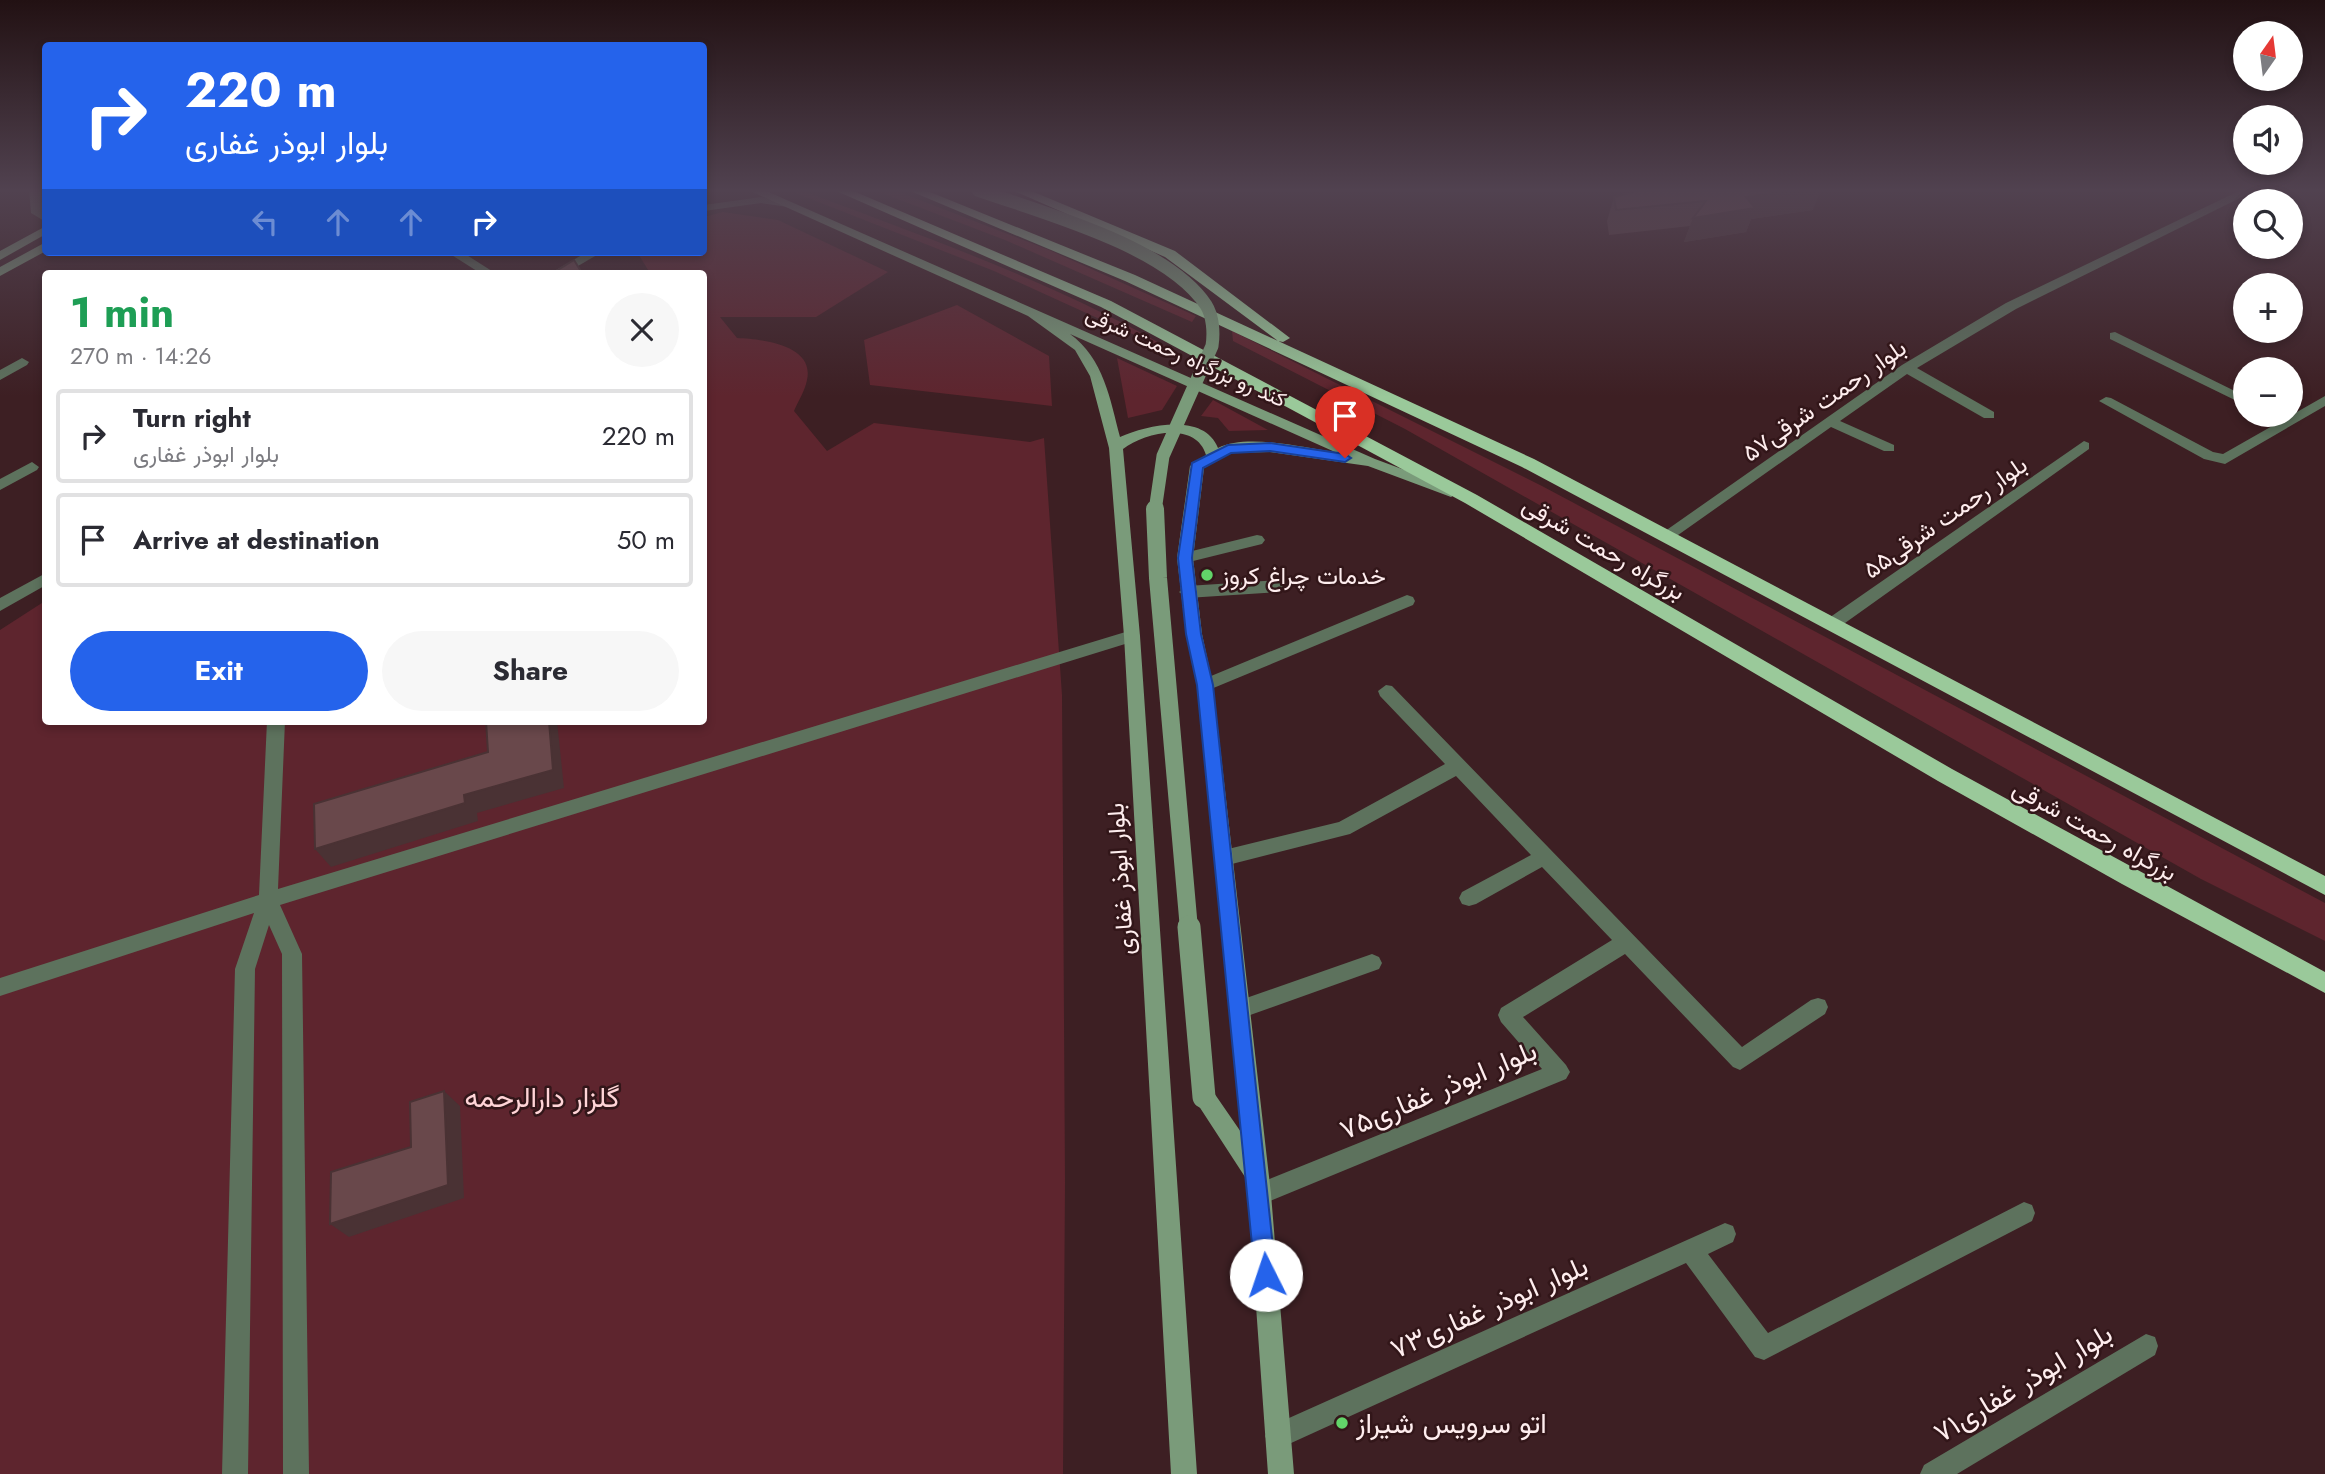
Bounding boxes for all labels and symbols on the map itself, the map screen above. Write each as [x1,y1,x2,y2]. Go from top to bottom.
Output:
north arrow [2233,21,2303,91]
street label: کند رو بزرگراه رحمت شرقی [1081,299,1291,415]
street label: ۵۷بلوار رحمت شرقی [1735,330,1913,470]
pin [1315,386,1375,458]
street label: بلوار رحمت شرقی۵۵ [1856,447,2034,587]
street label: بزرگراه رحمت شرقی [1516,487,1692,609]
place label: خدمات چراغ کروز [1220,558,1386,593]
marker: خدمات چراغ کروز [1199,567,1215,583]
street label: بزرگراه رحمت شرقی [2006,770,2184,890]
street label: بلوار ابوذر غفاری [1097,802,1143,956]
street label: بلوار ابوذر غفاری۷۵ [1333,1030,1543,1150]
park label: گلزار دارالرحمه [465,1077,619,1118]
position arrow [1229,1238,1303,1312]
street label: بلوار ابوذر غفاری۷۳ [1383,1245,1595,1369]
street label: بلوار ابوذر غفاری۷۱ [1926,1313,2120,1453]
place label: اتو سرویس شیراز [1355,1403,1547,1444]
marker: اتو سرویس شیراز [1334,1415,1350,1431]

